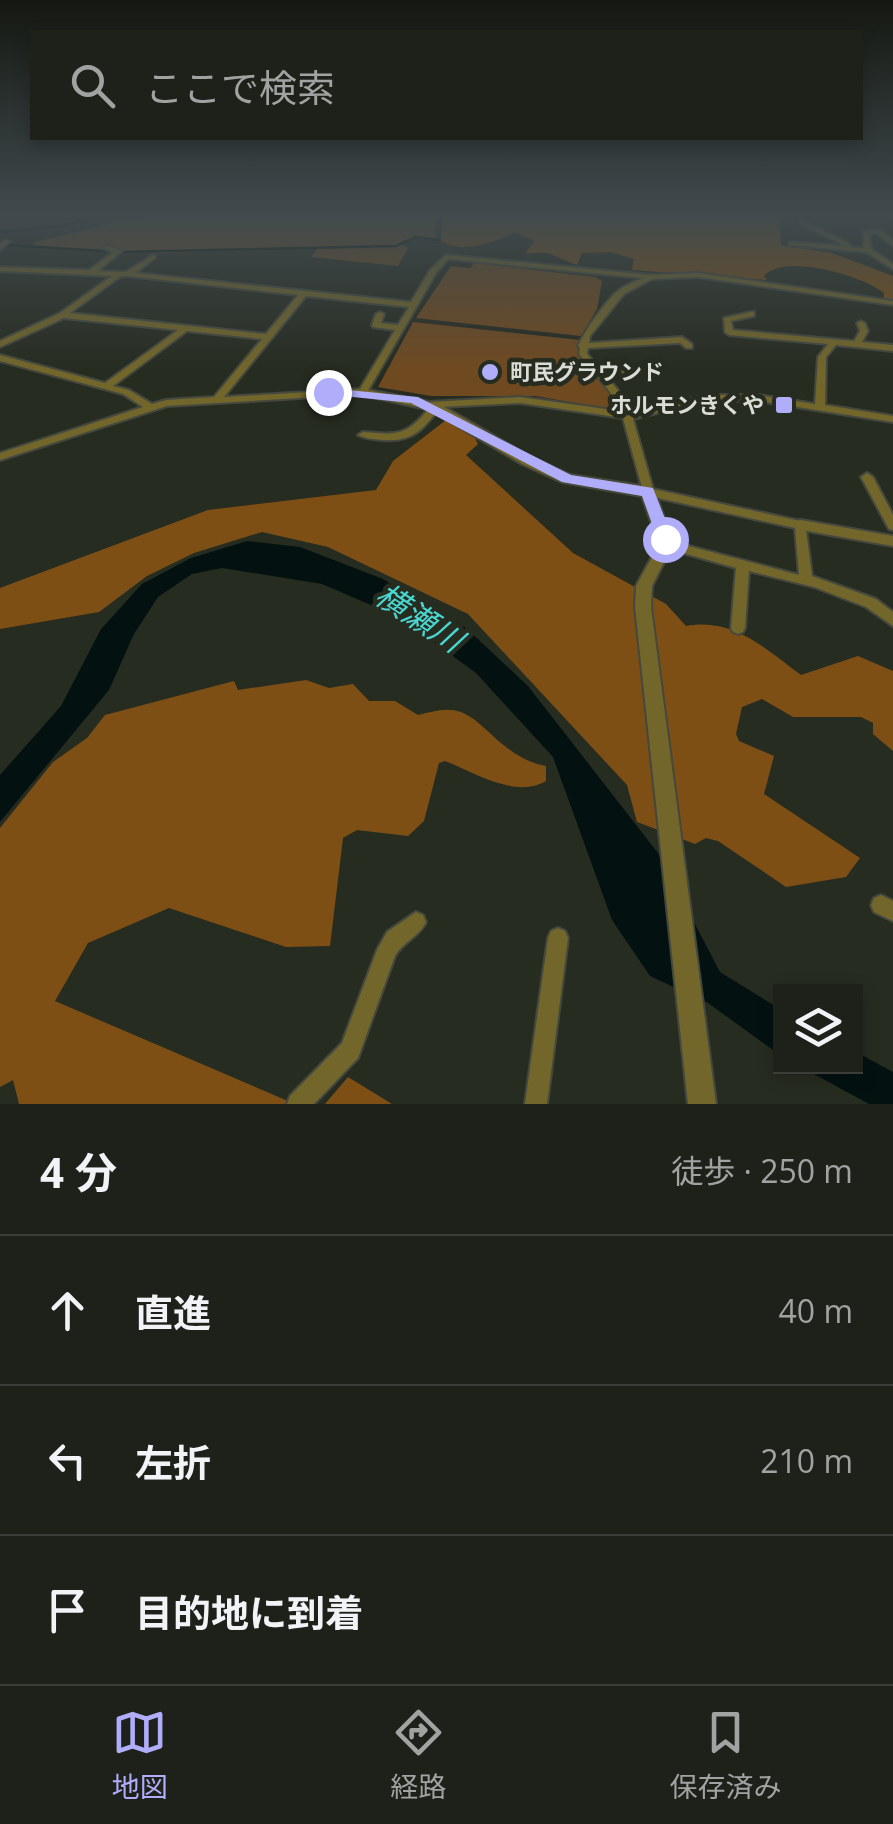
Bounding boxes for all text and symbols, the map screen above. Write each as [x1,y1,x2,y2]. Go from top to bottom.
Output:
search box [30,30,863,140]
icon: search [65,58,120,113]
text: ここで検索 [145,61,335,113]
place label: 町民グラウンド [510,356,664,386]
marker: 町民グラウンド [479,361,501,383]
route end [306,370,352,416]
place label: ホルモンきくや [610,389,764,419]
marker: ホルモンきくや [773,394,795,416]
route start [643,517,689,563]
water label: 横瀬川 [368,573,474,663]
map controls [773,984,863,1074]
button: layers [773,984,863,1074]
text: 4 分 [40,1143,117,1200]
text: 徒歩 · 250 m [671,1149,853,1192]
icon: ahead [40,1283,95,1338]
text: 直進 [135,1286,211,1338]
text: 40 m [778,1289,853,1332]
icon: left [40,1433,95,1488]
text: 左折 [135,1436,211,1488]
text: 210 m [760,1439,853,1482]
icon: arrive [40,1583,95,1638]
text: 目的地に到着 [135,1586,363,1638]
tab: 地図 [111,1705,168,1805]
tab: 経路 [390,1705,447,1805]
tab: 保存済み [669,1705,782,1805]

